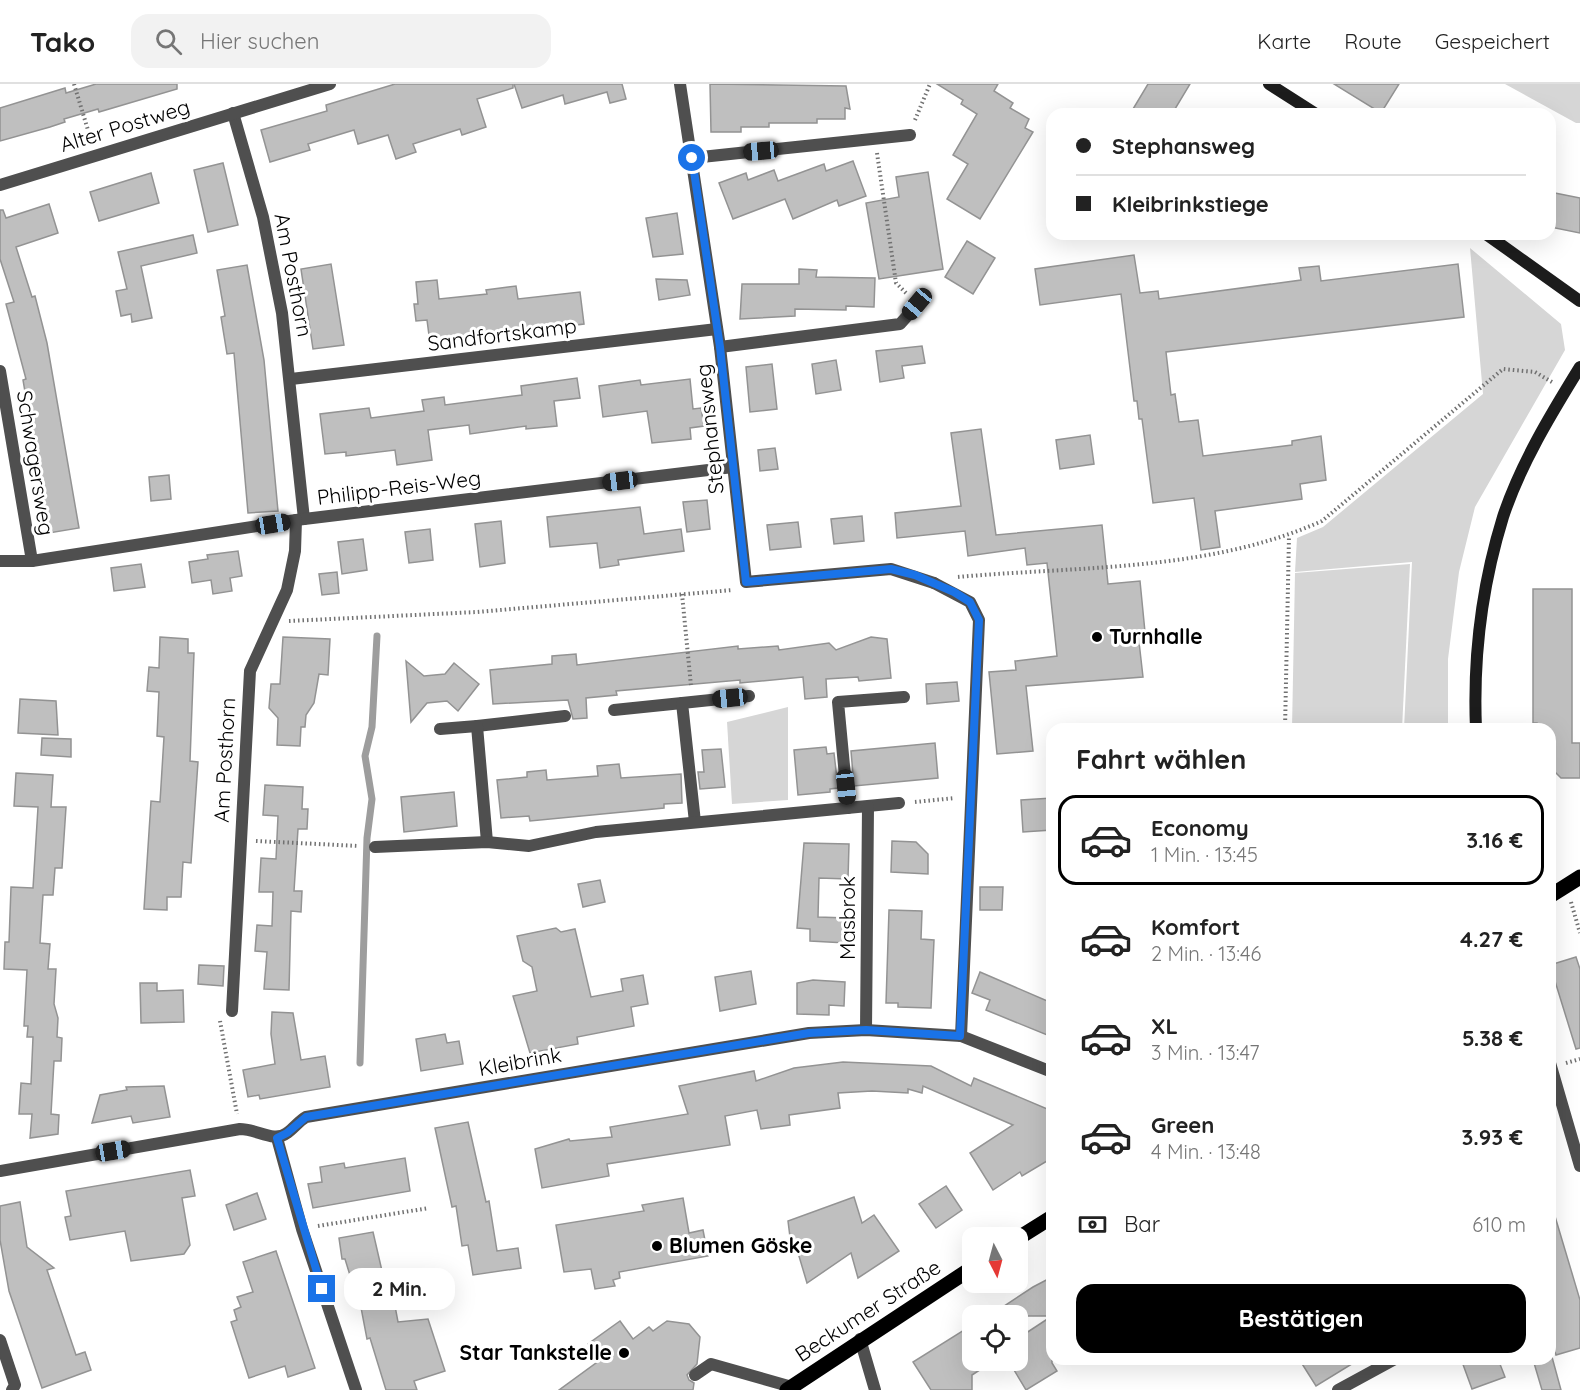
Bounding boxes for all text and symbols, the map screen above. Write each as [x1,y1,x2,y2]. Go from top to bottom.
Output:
search box [131,14,551,68]
text: Tako [30,24,95,59]
icon: search [152,25,185,58]
text: Hier suchen [200,27,319,55]
text: Karte [1257,28,1311,54]
text: Route [1344,28,1402,54]
text: Gespeichert [1435,28,1550,54]
street label: Alter Postweg [57,93,193,157]
text: Stephansweg [1112,132,1255,160]
car [742,140,780,162]
route start [678,144,705,171]
text: Kleibrinkstiege [1112,190,1269,218]
street label: Am Posthorn [269,211,319,339]
car [899,284,935,324]
street label: Sandfortskamp [426,312,578,356]
street label: Stephansweg [689,363,729,495]
street label: Schwagersweg [12,389,60,537]
street label: Philipp-Reis-Weg [315,464,482,510]
car [601,470,639,492]
car [254,512,292,536]
place label: Turnhalle [1109,623,1203,649]
marker: Turnhalle [1090,630,1104,644]
car [711,687,749,709]
street label: Am Posthorn [208,697,240,823]
text: Fahrt wählen [1076,742,1246,776]
car [835,768,857,806]
icon: car [1079,813,1133,867]
text: Economy [1151,814,1249,842]
text: 3.16 € [1466,826,1523,854]
text: 1 Min. · 13:45 [1151,842,1258,867]
street label: Masbrok [834,876,860,960]
icon: car [1079,912,1133,966]
text: Komfort [1151,913,1240,941]
text: 4.27 € [1460,925,1523,953]
text: 2 Min. · 13:46 [1151,941,1261,966]
icon: car [1079,1011,1133,1065]
text: XL [1151,1012,1178,1040]
text: 5.38 € [1462,1024,1523,1052]
text: 3 Min. · 13:47 [1151,1040,1260,1065]
street label: Kleibrink [476,1041,563,1081]
icon: car [1079,1110,1133,1164]
text: Green [1151,1111,1214,1139]
text: 3.93 € [1461,1123,1523,1151]
car [94,1139,132,1163]
text: 4 Min. · 13:48 [1151,1139,1261,1164]
icon: cash [1076,1208,1109,1241]
text: Bar [1124,1210,1160,1238]
text: 610 m [1472,1212,1526,1237]
north arrow [962,1227,1028,1293]
map controls [962,1227,1028,1371]
place label: Blumen Göske [669,1232,812,1258]
marker: Blumen Göske [650,1239,664,1253]
street label: Beckumer Straße [790,1253,945,1367]
callout: 2 Min. [343,1268,454,1310]
route end [308,1275,335,1302]
text: 2 Min. [372,1276,427,1301]
button: Bestätigen [1076,1284,1526,1353]
button: locate [962,1305,1028,1371]
place label: Star Tankstelle [460,1339,612,1365]
marker: Star Tankstelle [617,1346,631,1360]

